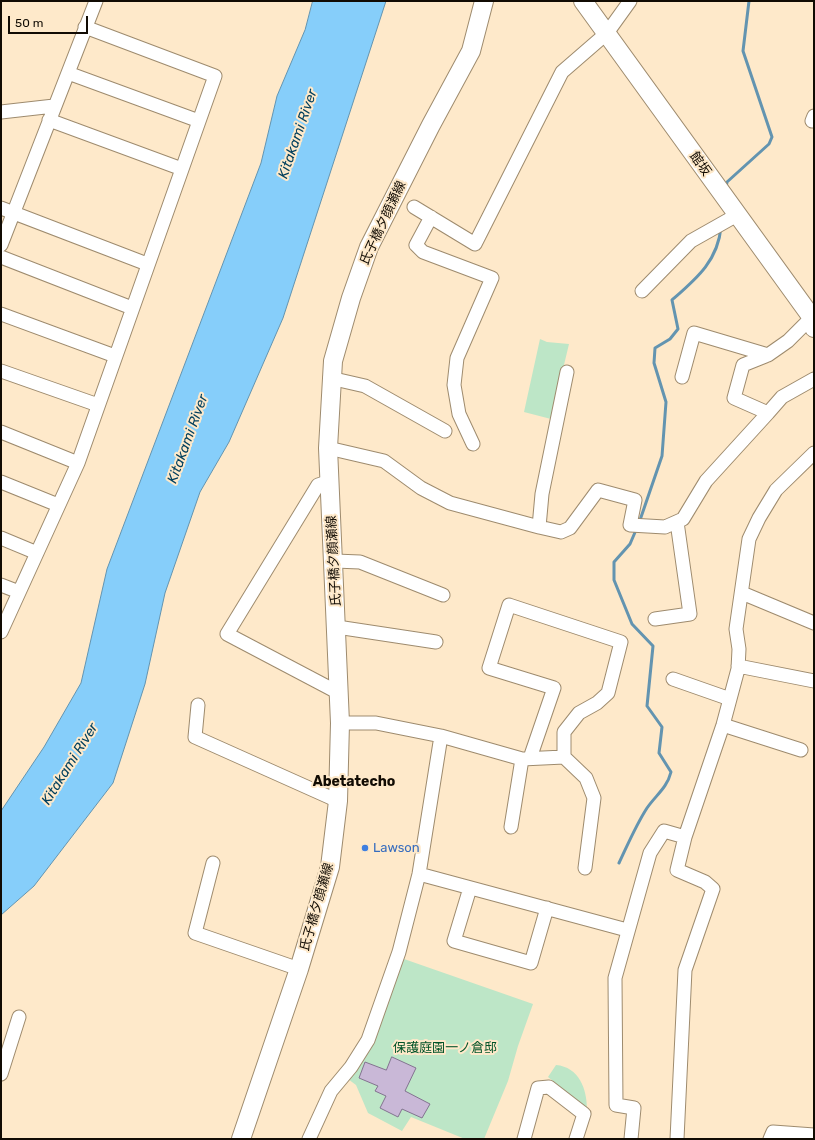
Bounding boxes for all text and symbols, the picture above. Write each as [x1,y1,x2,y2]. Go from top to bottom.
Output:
scale bar [10,8,90,34]
text: 50 m [15,16,43,30]
water label: Kitakami River [275,87,321,181]
street label: 館坂 [686,149,714,179]
street label: 氏子橋夕顔瀬線 [357,178,409,268]
water label: Kitakami River [164,392,212,486]
street label: 氏子橋夕顔瀬線 [324,515,344,607]
water label: Kitakami River [38,720,102,808]
district label: Abetatecho [313,774,395,790]
place label: Lawson [373,840,420,856]
marker: Lawson [360,843,370,853]
street label: 氏子橋夕顔瀬線 [297,861,337,953]
park label: 保護庭園一ノ倉邸 [393,1040,497,1056]

